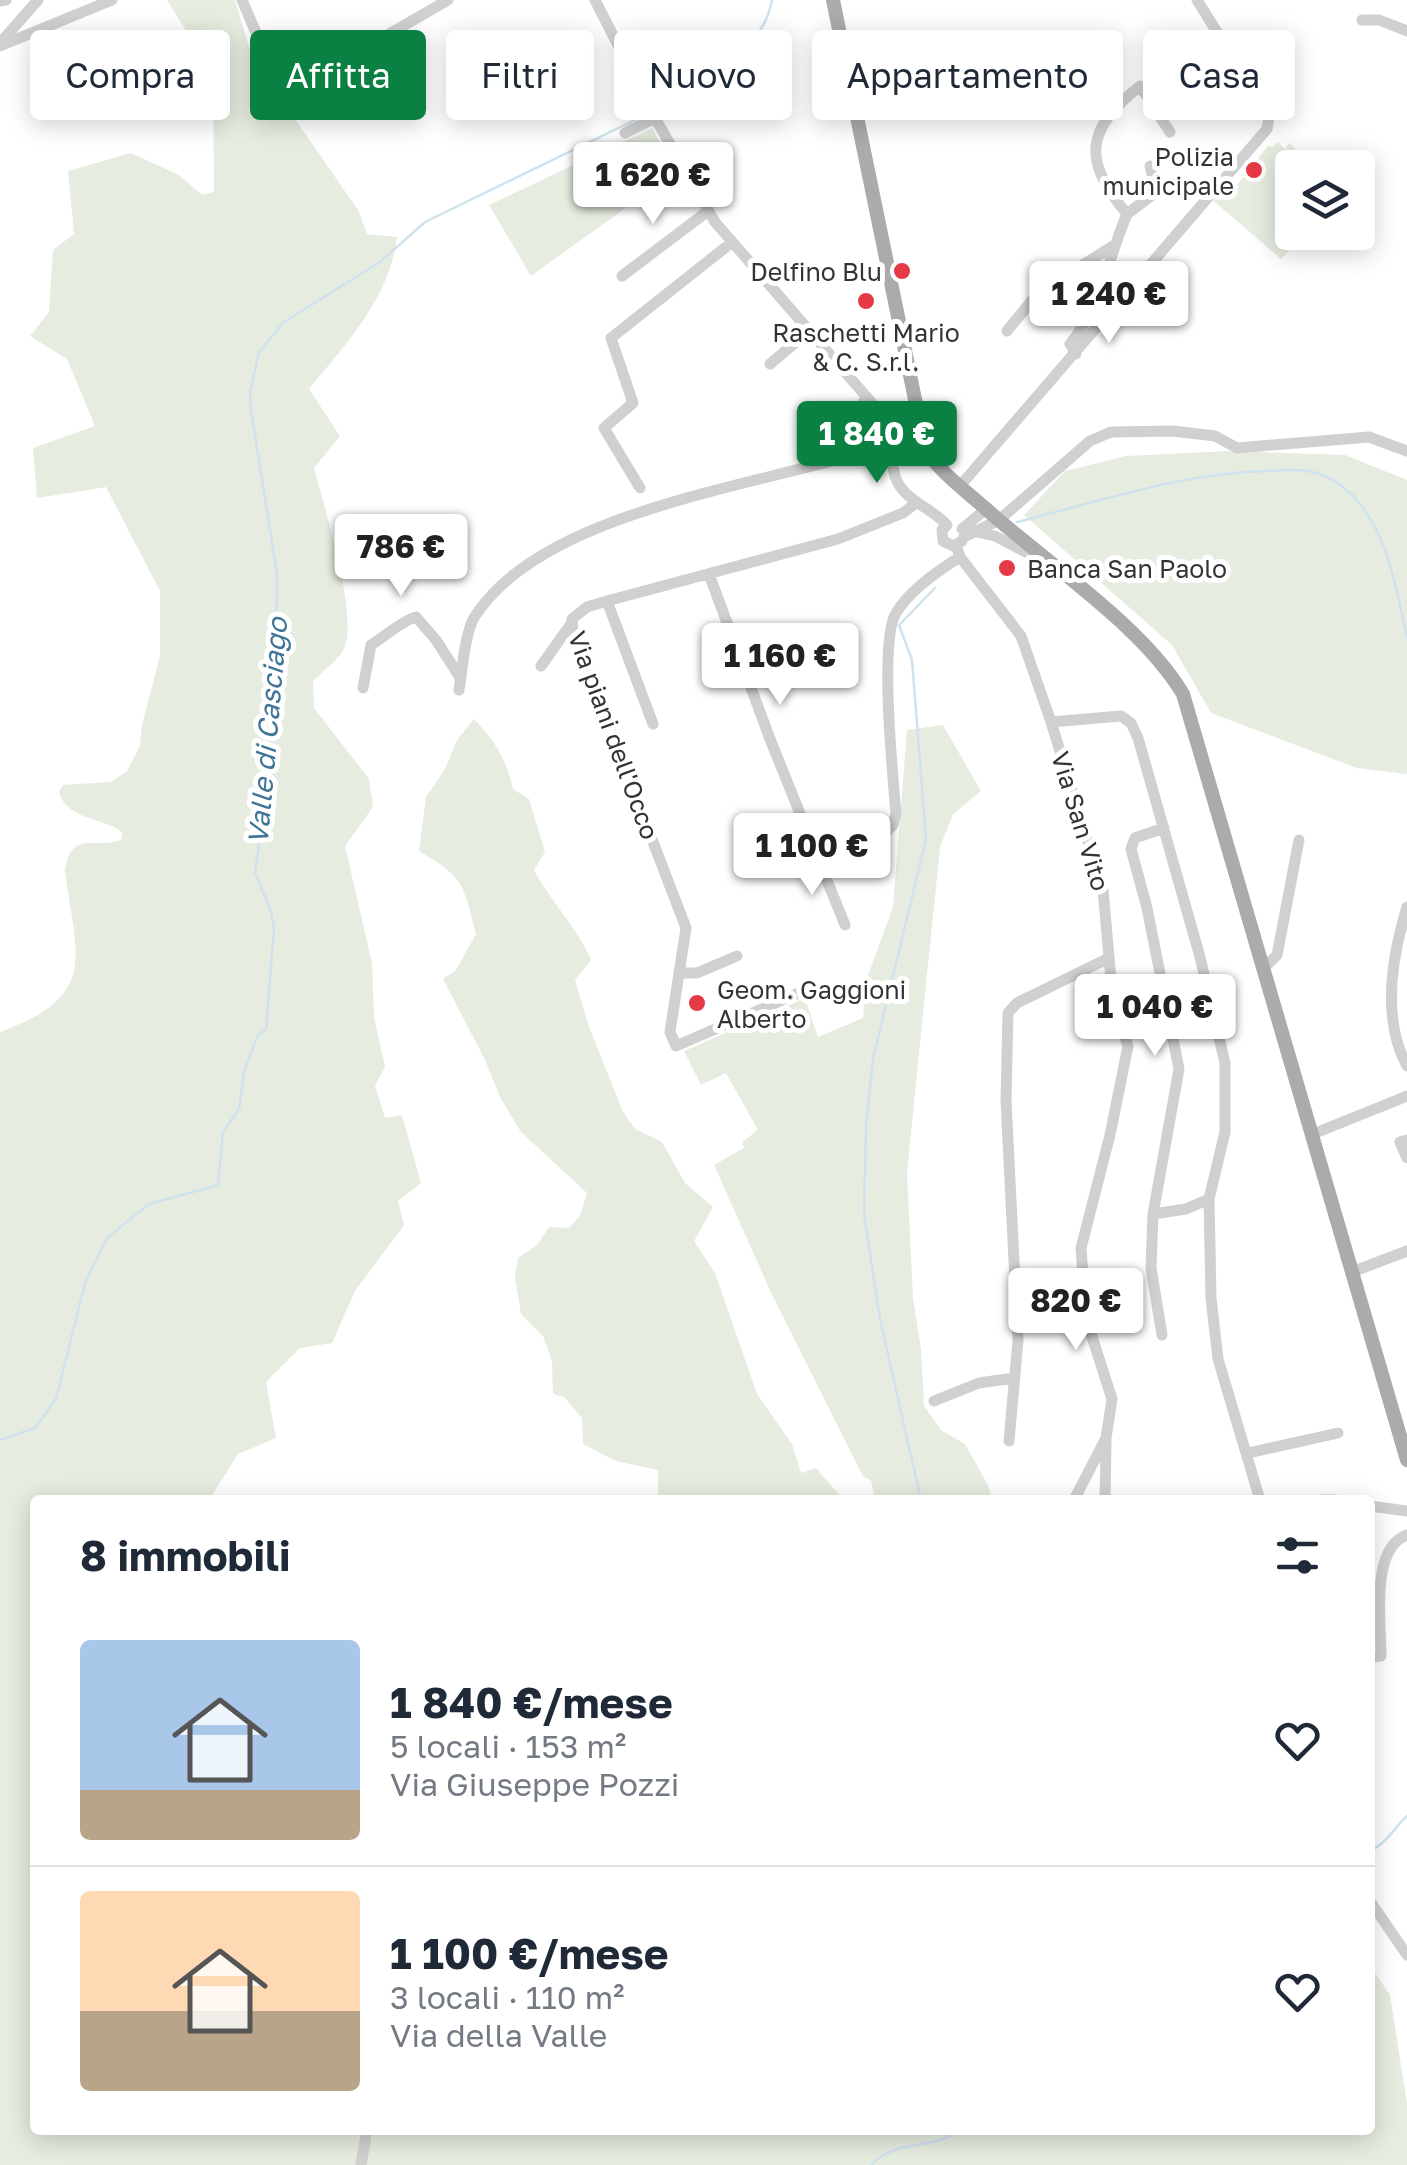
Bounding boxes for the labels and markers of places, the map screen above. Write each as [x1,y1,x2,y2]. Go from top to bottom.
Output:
place label: Polizia municipale [1103,141,1234,201]
pin: 1 620 € [561,142,745,227]
marker: Polizia municipale [1243,159,1265,181]
place label: Delfino Blu [750,256,882,287]
marker: Delfino Blu [891,260,913,282]
pin: 1 240 € [1017,261,1201,346]
marker: Raschetti Mario & C. S.r.l. [855,290,877,312]
place label: Raschetti Mario & C. S.r.l. [772,317,960,377]
pin: 1 840 € [785,401,969,486]
pin: 786 € [331,514,471,599]
place label: Banca San Paolo [1027,553,1227,584]
marker: Banca San Paolo [996,557,1018,579]
pin: 1 160 € [688,623,872,708]
pin: 1 100 € [720,813,904,898]
place label: Geom. Gaggioni Alberto [717,974,906,1034]
pin: 1 040 € [1063,974,1247,1059]
marker: Geom. Gaggioni Alberto [686,992,708,1014]
pin: 820 € [1006,1268,1146,1353]

